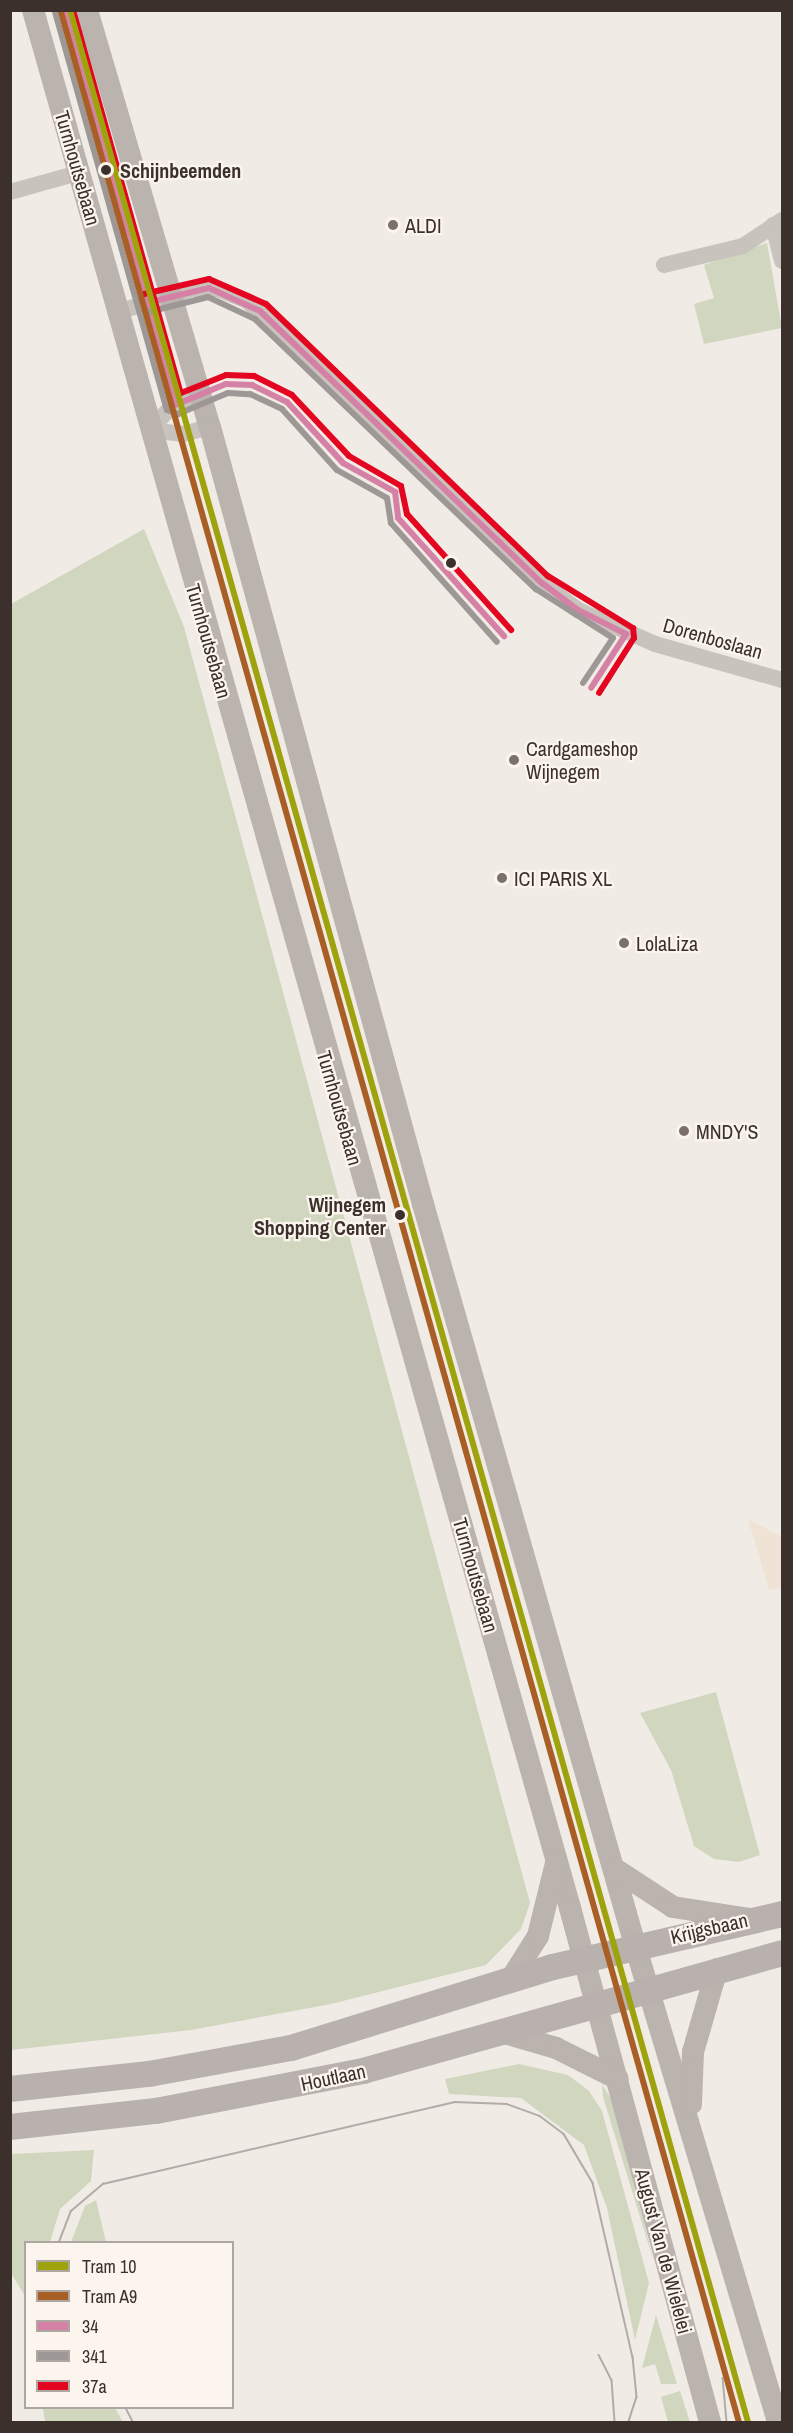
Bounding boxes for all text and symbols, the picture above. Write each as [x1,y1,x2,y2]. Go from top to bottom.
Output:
street label: Turnhoutsebaan [50,108,106,228]
place label: Schijnbeemden [120,158,241,182]
marker: Schijnbeemden [97,161,115,179]
place label: ALDI [405,213,441,237]
marker: ALDI [386,218,400,232]
unlabelled marker [445,557,457,569]
street label: Turnhoutsebaan [181,581,237,701]
street label: Dorenboslaan [661,612,765,664]
place label: Cardgameshop Wijnegem [526,736,638,783]
marker: Cardgameshop Wijnegem [507,753,521,767]
place label: ICI PARIS XL [514,866,612,890]
marker: ICI PARIS XL [495,871,509,885]
place label: LolaLiza [636,931,698,955]
marker: LolaLiza [617,936,631,950]
street label: Turnhoutsebaan [312,1048,368,1168]
place label: MNDY'S [696,1119,758,1143]
marker: MNDY'S [677,1124,691,1138]
place label: Wijnegem Shopping Center [254,1192,386,1239]
marker: Wijnegem Shopping Center [391,1206,409,1224]
street label: Turnhoutsebaan [448,1515,504,1635]
street label: Krijgsbaan [668,1907,750,1949]
street label: Houtlaan [298,2058,368,2096]
street label: August Van de Wielelei [630,2166,698,2336]
legend [24,2241,234,2409]
text: Tram 10 [82,2254,136,2279]
text: Tram A9 [82,2284,137,2309]
text: 34 [82,2314,98,2339]
text: 341 [82,2344,107,2369]
text: 37a [82,2374,107,2399]

